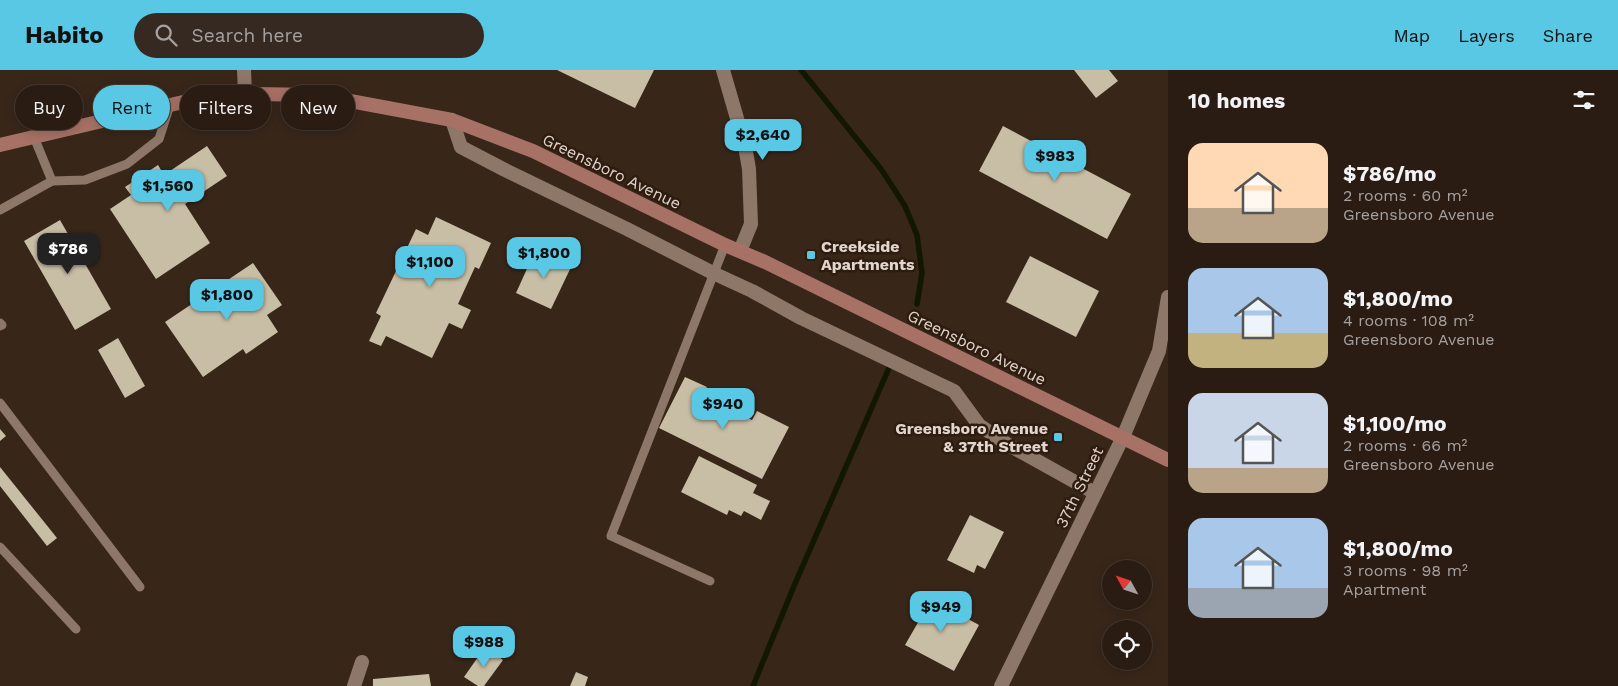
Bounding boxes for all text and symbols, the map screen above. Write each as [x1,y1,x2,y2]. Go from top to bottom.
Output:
search box [134,13,484,58]
text: Habito [25,21,104,49]
icon: search [152,21,180,49]
text: Search here [192,24,303,47]
text: Map [1393,25,1430,46]
text: Layers [1458,25,1515,46]
text: Share [1543,25,1593,46]
chip: Buy [15,85,83,130]
chip: Rent [93,85,170,130]
chip: Filters [180,85,271,130]
chip: New [281,85,355,130]
icon: filters [1570,86,1598,114]
text: 10 homes [1188,88,1285,113]
pin: $2,640 [722,118,804,161]
text: $2,640 [736,125,790,144]
street label: Greensboro Avenue [539,130,684,213]
pin: $983 [1025,140,1085,182]
text: $983 [1035,146,1075,165]
text: $786/mo [1343,161,1436,186]
icon: home [1228,163,1288,223]
pin: $1,560 [127,170,209,212]
text: $1,560 [142,176,194,195]
text: 2 rooms · 60 m² [1343,186,1468,205]
text: Greensboro Avenue [1343,205,1495,224]
pin: $786 [38,232,98,275]
pin: $1,800 [503,236,585,279]
place label: Creekside Apartments [821,237,915,274]
text: $786 [48,239,88,258]
text: $1,800 [518,243,570,262]
pin: $1,100 [389,246,471,288]
marker: Creekside Apartments [805,249,817,261]
text: $1,100 [406,252,454,271]
pin: $1,800 [186,278,268,321]
text: $1,800 [201,285,253,304]
text: $1,800/mo [1343,286,1453,311]
icon: home [1228,288,1288,348]
street label: Greensboro Avenue [904,306,1049,389]
text: 4 rooms · 108 m² [1343,311,1474,330]
text: Greensboro Avenue [1343,330,1495,349]
pin: $940 [693,388,753,430]
text: $940 [703,394,743,413]
text: $1,100/mo [1343,411,1447,436]
icon: home [1228,413,1288,473]
place label: Greensboro Avenue & 37th Street [895,419,1048,456]
marker: Greensboro Avenue & 37th Street [1052,431,1064,443]
text: 2 rooms · 66 m² [1343,436,1467,455]
street label: 37th Street [1052,443,1107,531]
text: Greensboro Avenue [1343,455,1495,474]
text: $1,800/mo [1343,536,1453,561]
icon: home [1228,538,1288,598]
north arrow [1102,560,1152,610]
map controls [1102,560,1152,670]
text: 3 rooms · 98 m² [1343,561,1468,580]
text: Apartment [1343,580,1426,599]
pin: $949 [911,590,971,633]
text: $949 [921,597,961,616]
button: locate [1102,620,1152,670]
pin: $988 [454,626,514,668]
text: $988 [464,632,504,651]

